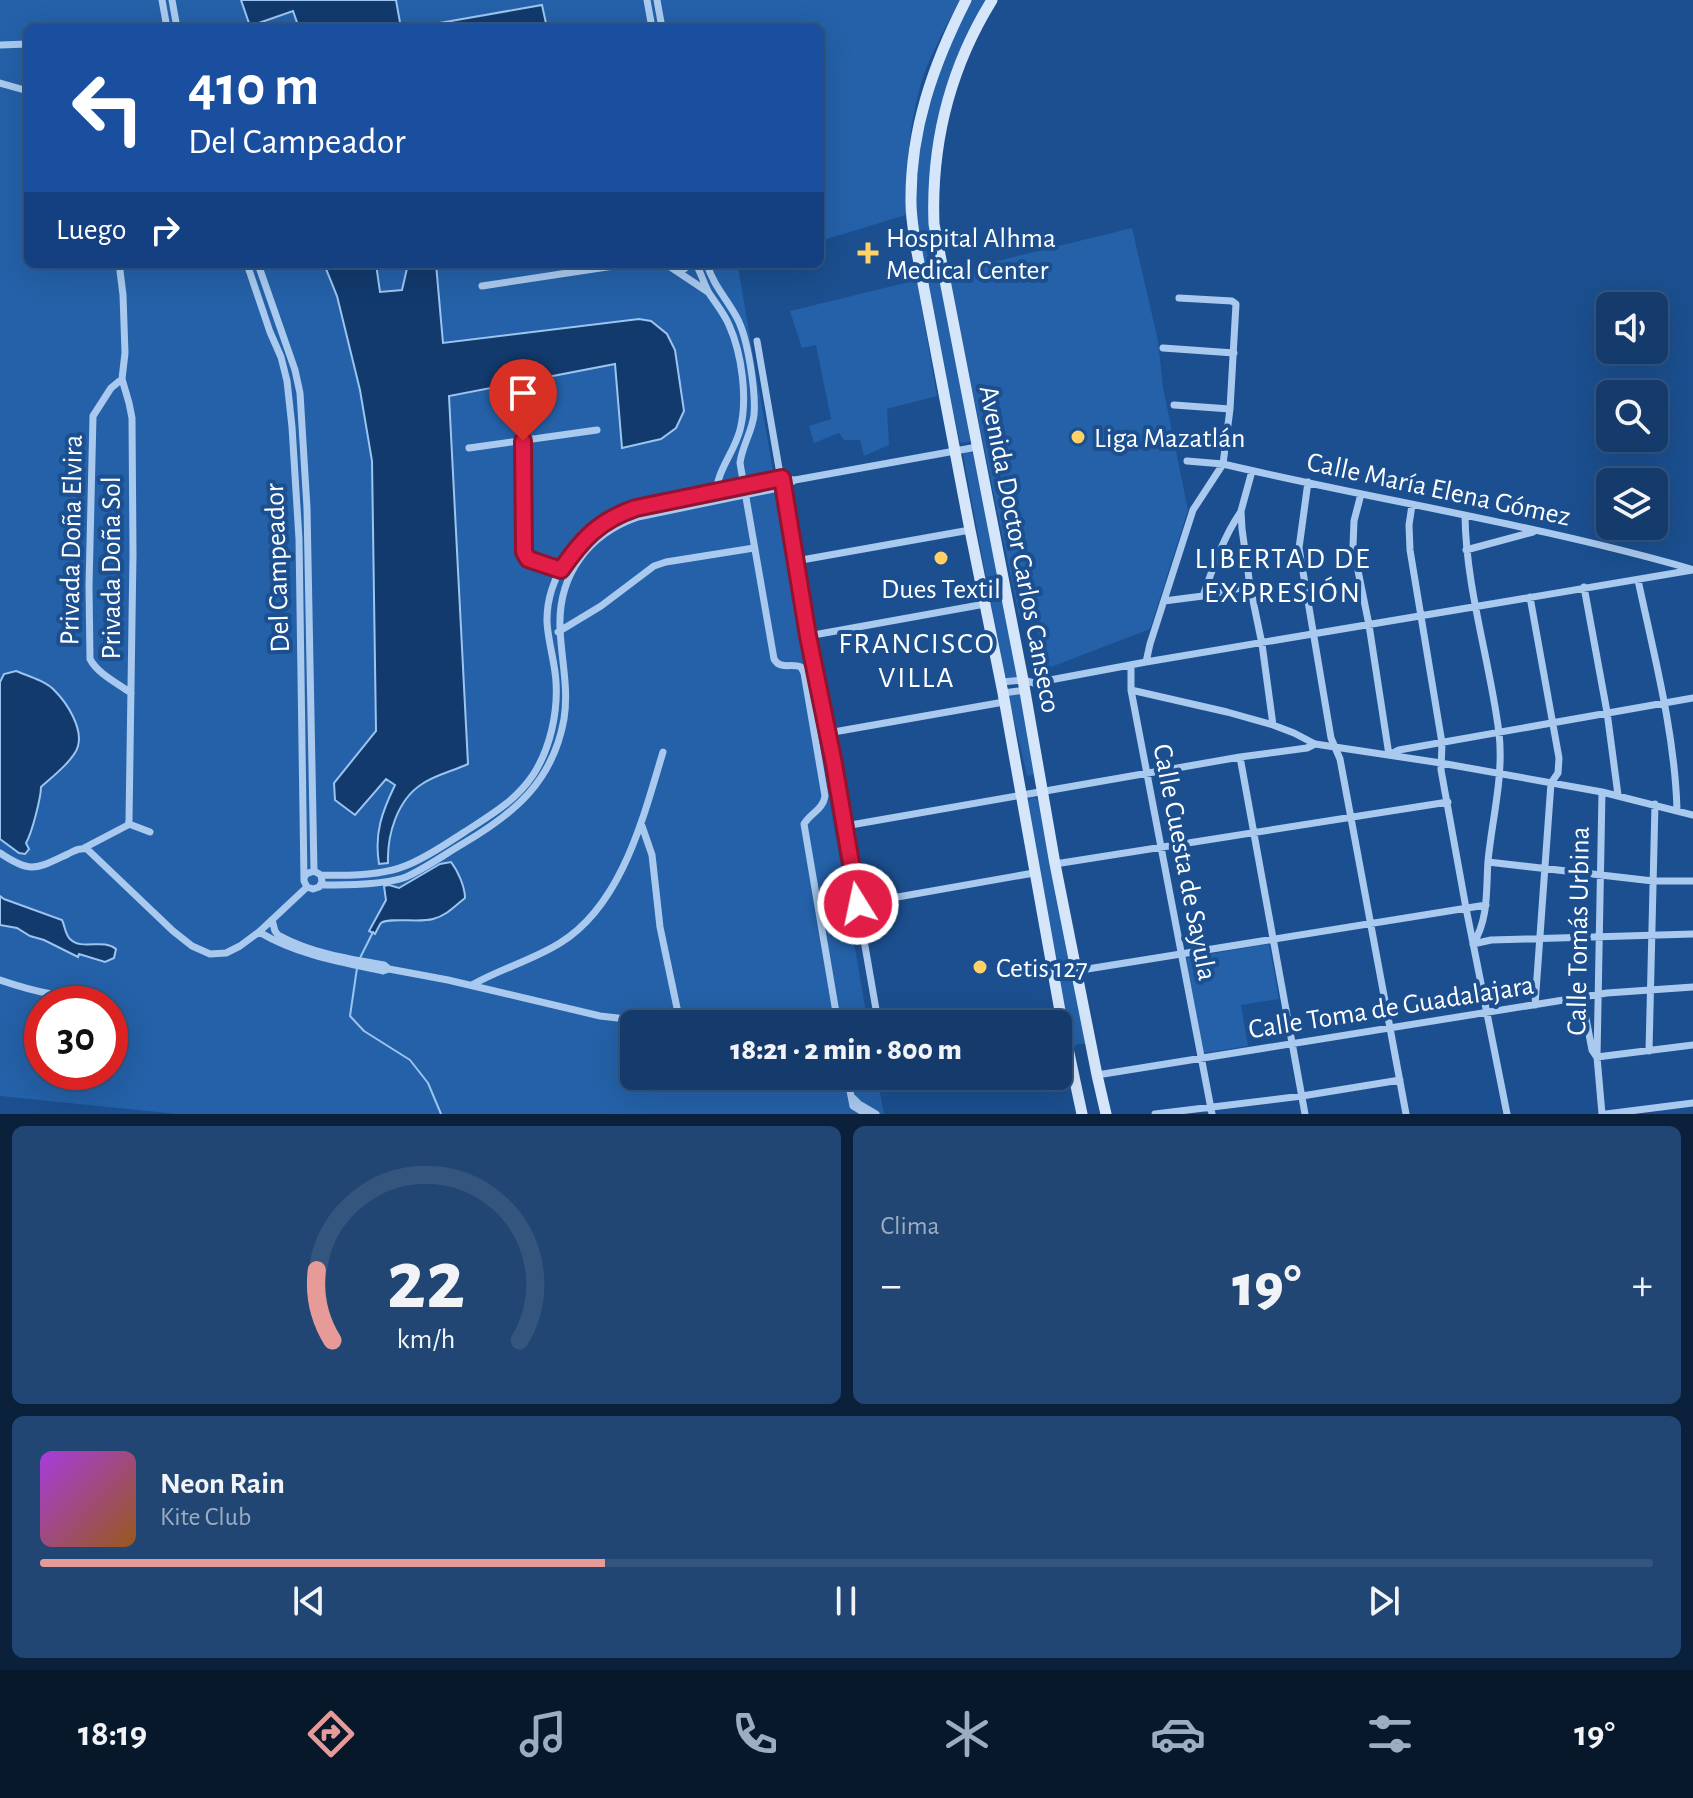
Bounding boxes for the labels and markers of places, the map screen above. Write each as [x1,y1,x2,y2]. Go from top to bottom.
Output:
place label: Hospital Alhma Medical Center [886,225,1056,285]
marker: Hospital Alhma Medical Center [857,242,879,264]
pin [489,359,557,441]
place label: Liga Mazatlán [1094,425,1245,453]
marker: Liga Mazatlán [1069,428,1087,446]
marker: Dues Textil [932,549,950,567]
place label: Dues Textil [881,576,1001,604]
place label: Cetis 127 [996,955,1088,983]
marker: Cetis 127 [971,958,989,976]

